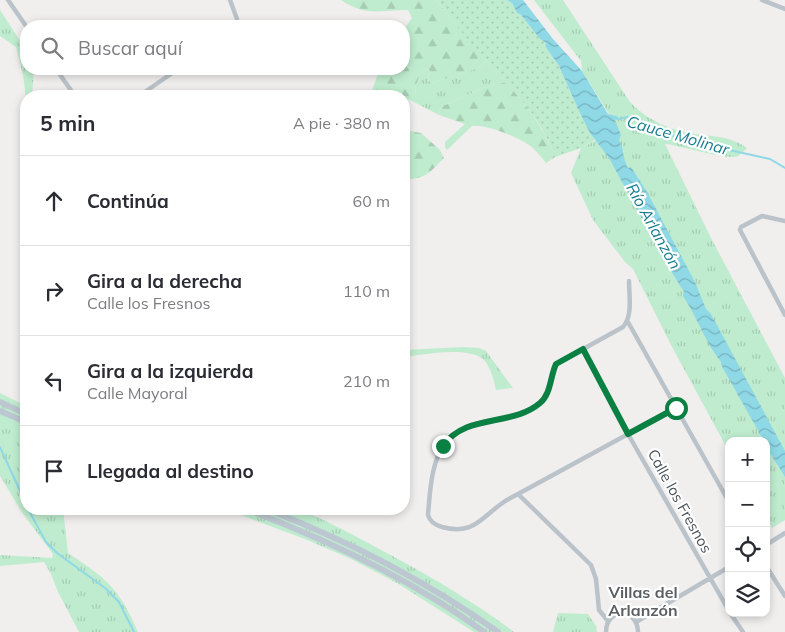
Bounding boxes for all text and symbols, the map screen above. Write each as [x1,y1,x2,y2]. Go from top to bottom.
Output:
search box [20,20,410,75]
icon: search [38,34,66,62]
text: Buscar aquí [78,36,182,60]
text: 5 min [40,110,95,136]
water label: Cauce Molinar [625,111,733,159]
text: A pie · 380 m [293,113,390,133]
water label: Río Arlanzón [622,180,686,272]
icon: ahead [40,187,68,215]
text: Continúa [87,189,169,213]
text: 60 m [353,191,390,211]
text: Gira a la derecha [87,269,242,293]
icon: right [40,277,68,305]
text: 110 m [343,281,390,301]
text: Calle los Fresnos [87,293,210,313]
text: Gira a la izquierda [87,359,253,383]
icon: left [40,367,68,395]
text: 210 m [343,371,390,391]
text: Calle Mayoral [87,383,188,403]
route start [665,397,688,420]
route end [432,435,455,458]
map controls [725,437,770,617]
button: + [725,437,770,482]
street label: Calle los Fresnos [644,446,716,556]
icon: arrive [40,457,68,485]
text: Llegada al destino [87,459,254,483]
button: − [725,482,770,527]
button: locate [725,527,770,572]
button: layers [725,572,770,617]
district label: Villas del Arlanzón [607,582,678,620]

